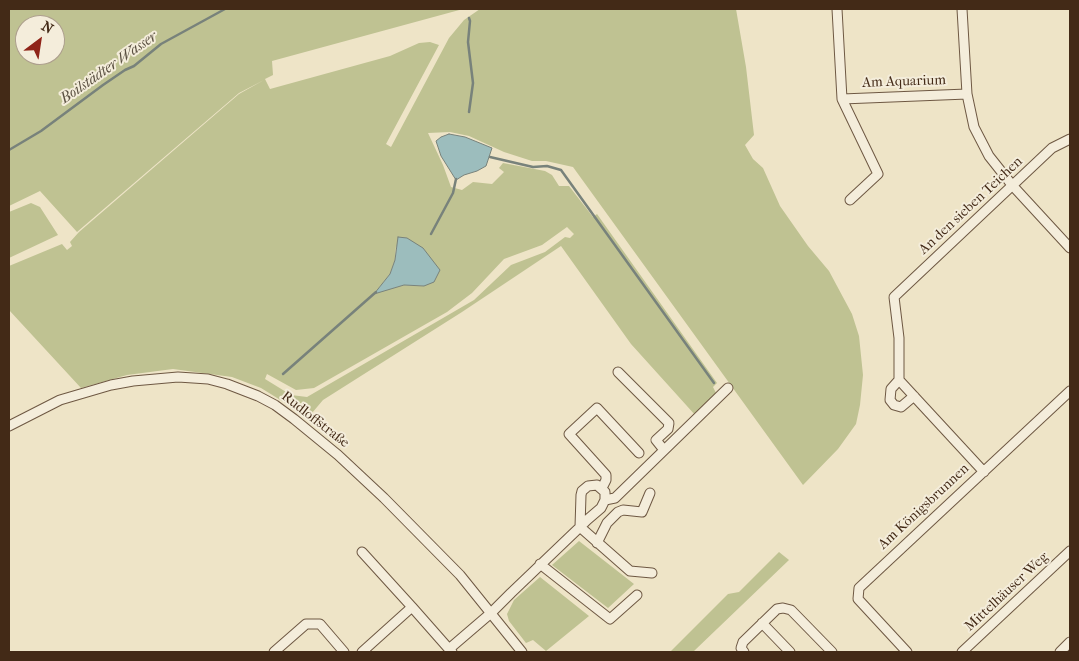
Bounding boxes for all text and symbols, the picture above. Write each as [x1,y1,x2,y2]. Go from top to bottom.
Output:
north arrow [15,15,65,65]
text: N [39,18,56,38]
water label: Boilstädter Wasser [57,28,161,108]
street label: Am Aquarium [862,72,946,92]
street label: An den sieben Teichen [916,154,1026,258]
street label: Rudloffstraße [278,388,352,452]
street label: Am Königsbrunnen [875,461,973,553]
street label: Mittelhäuser Weg [962,549,1052,635]

